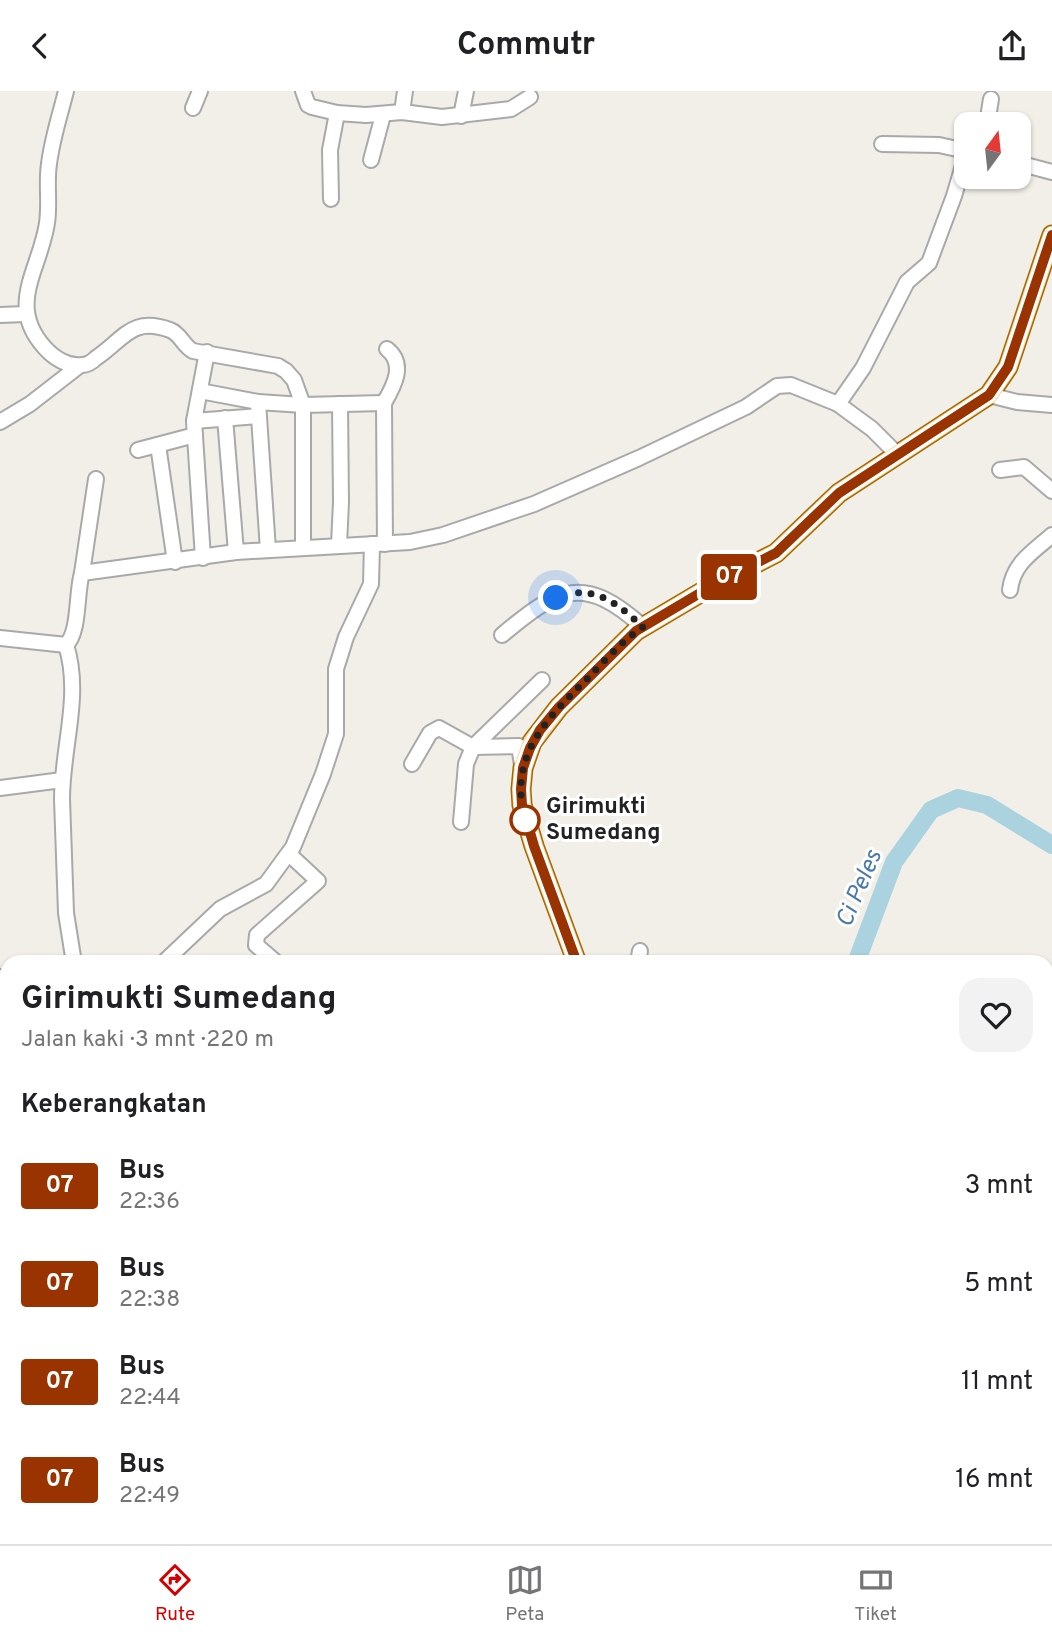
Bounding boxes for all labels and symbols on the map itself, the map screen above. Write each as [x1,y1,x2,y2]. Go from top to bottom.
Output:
north arrow [954,112,1031,189]
line badge: 07 [698,554,760,600]
your location [538,580,573,615]
place label: Girimukti Sumedang [546,793,660,848]
marker: Girimukti Sumedang [510,805,540,835]
water label: Ci Peles [830,845,890,932]

